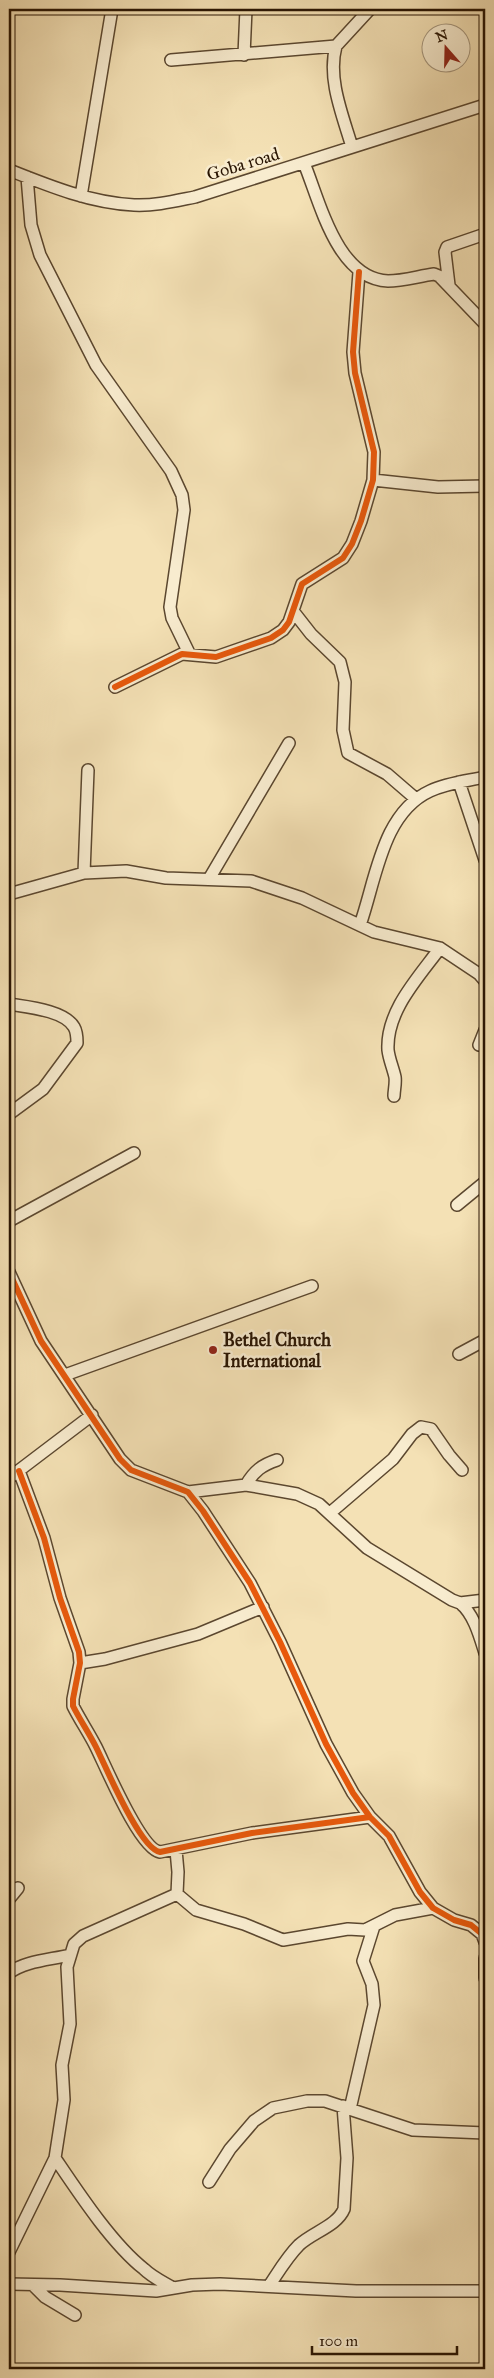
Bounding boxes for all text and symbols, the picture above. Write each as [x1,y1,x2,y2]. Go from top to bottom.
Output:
north arrow [422,22,472,72]
text: N [433,26,450,46]
street label: Goba road [204,143,282,185]
place label: Bethel Church International [223,1329,332,1372]
marker: Bethel Church International [207,1344,219,1356]
scale bar [312,2323,456,2355]
text: 100 m [319,2332,359,2350]

